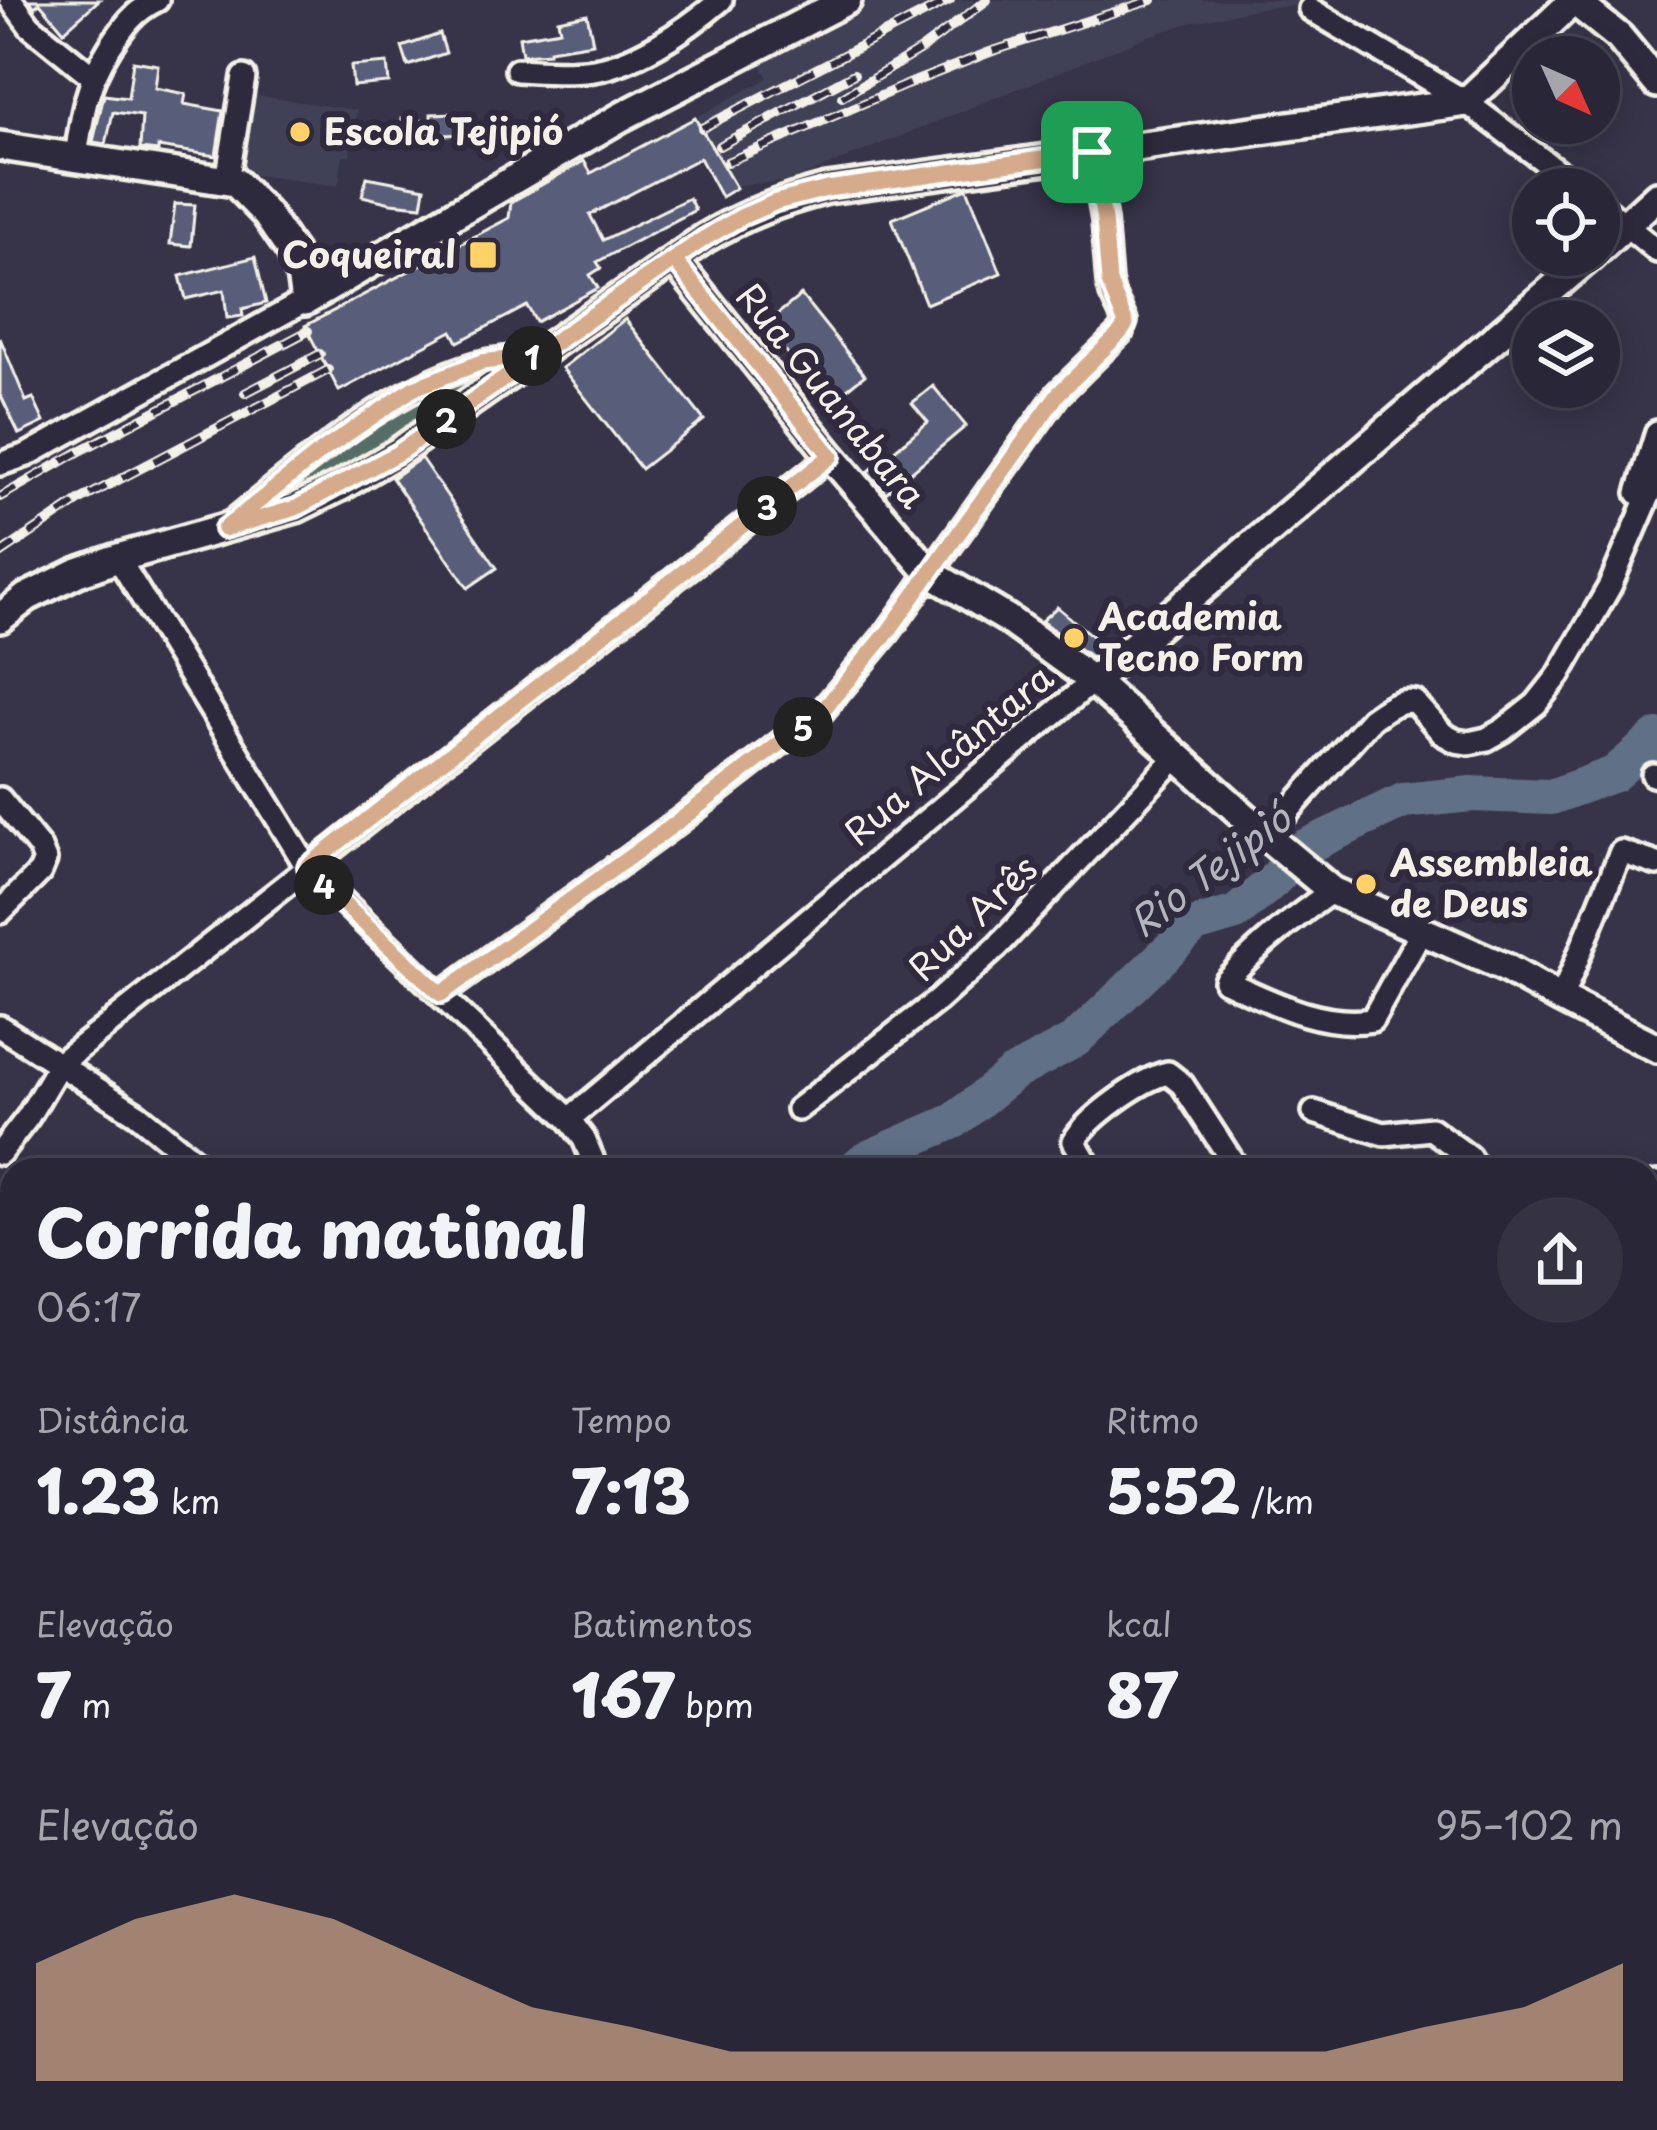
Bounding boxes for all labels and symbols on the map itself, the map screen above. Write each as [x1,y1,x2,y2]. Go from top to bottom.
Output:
north arrow [1512,36,1620,144]
pin [1041,101,1143,203]
place label: Escola Tejipió [324,103,563,157]
marker: Escola Tejipió [287,119,313,145]
place label: Coqueiral [282,226,456,280]
marker: Coqueiral [467,239,499,271]
street label: Rua Guanabara [725,270,940,519]
pin: 1 [502,326,562,386]
pin: 2 [416,389,476,449]
pin: 3 [737,476,797,536]
place label: Academia Tecno Form [1097,588,1304,683]
marker: Academia Tecno Form [1061,625,1087,651]
street label: Rua Alcântara [832,650,1064,857]
pin: 5 [773,697,833,757]
water label: Rio Tejipió [1115,787,1304,950]
place label: Assembleia de Deus [1389,834,1593,929]
street label: Rua Arês [895,841,1048,992]
pin: 4 [294,855,354,915]
marker: Assembleia de Deus [1353,871,1379,897]

